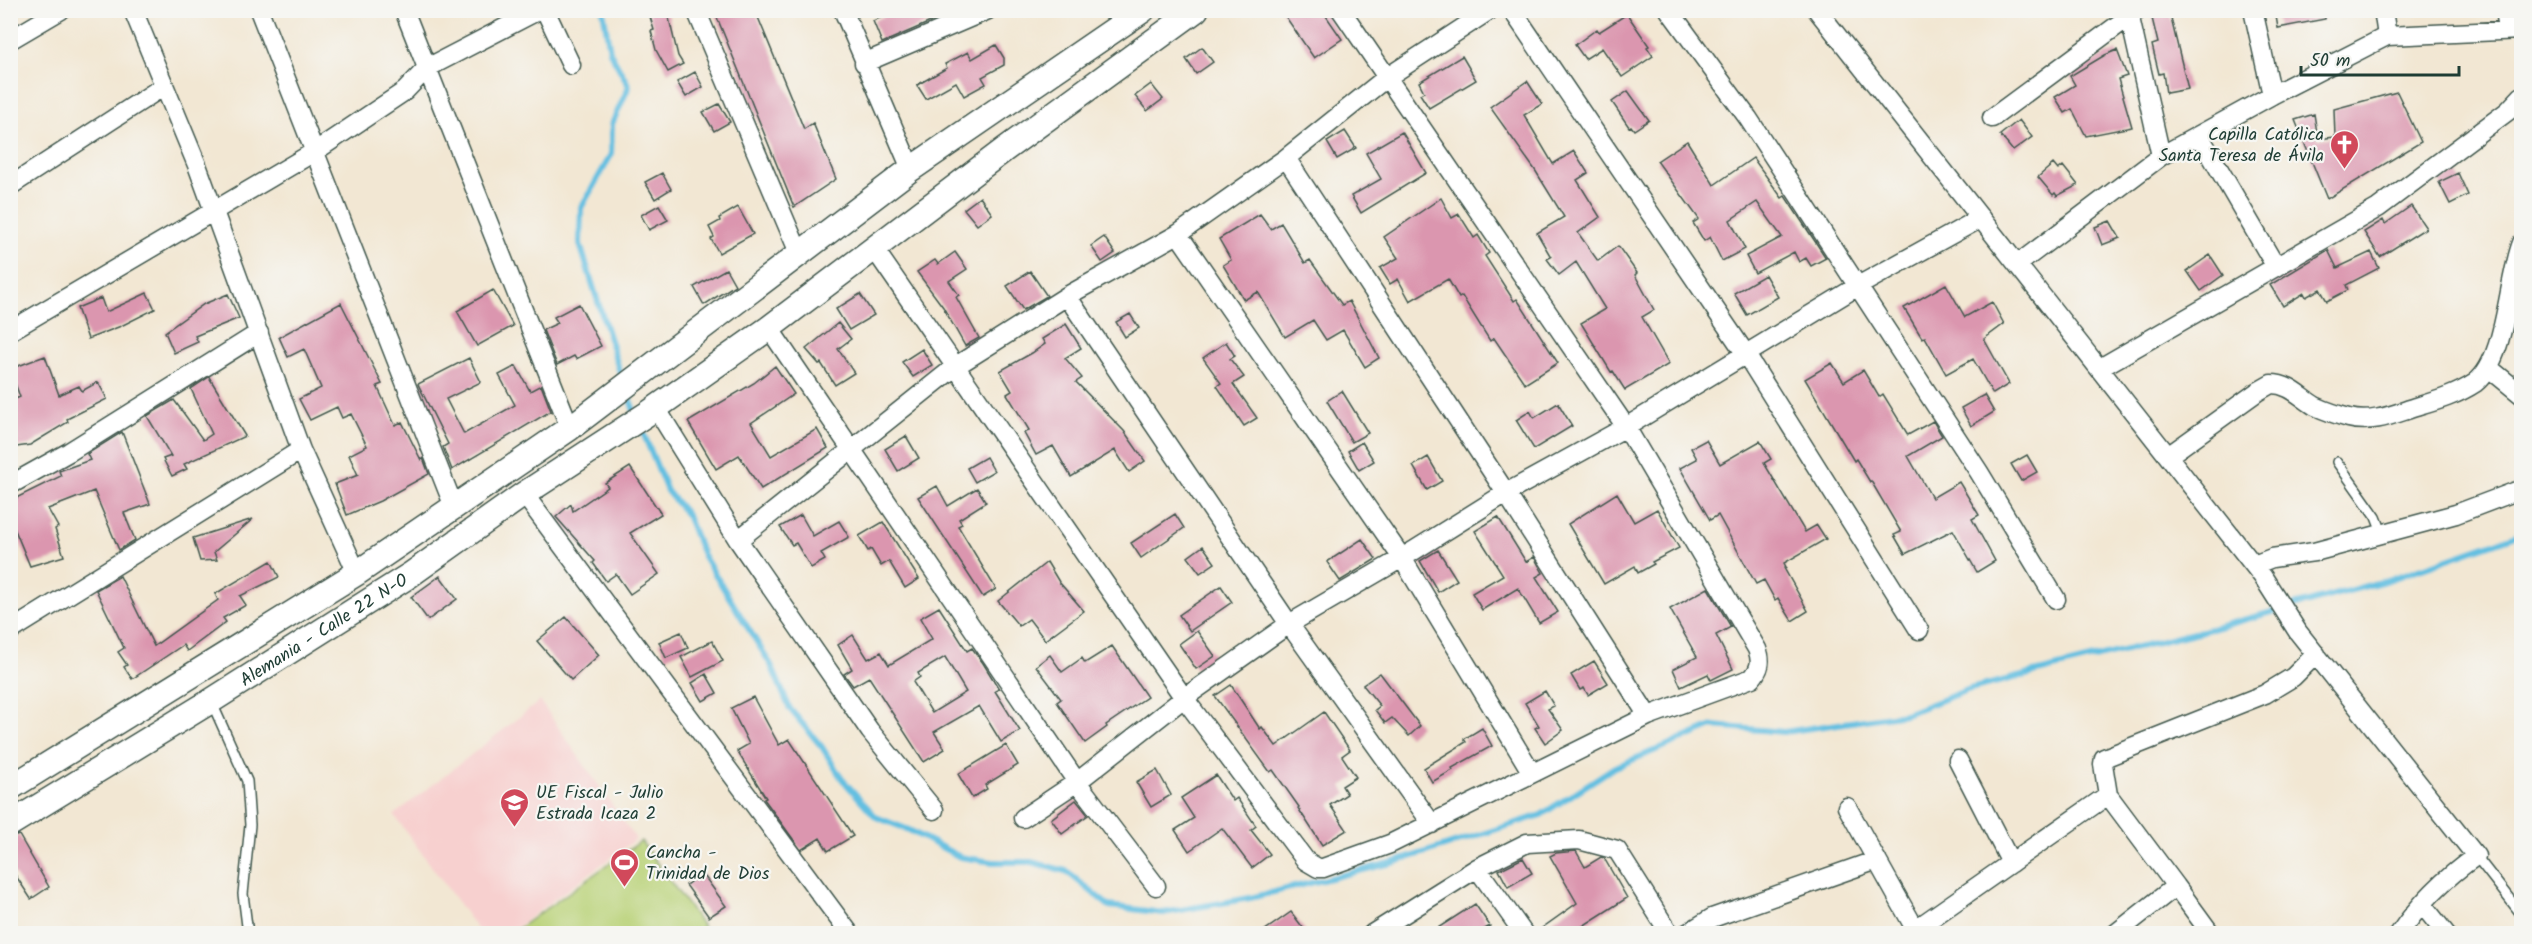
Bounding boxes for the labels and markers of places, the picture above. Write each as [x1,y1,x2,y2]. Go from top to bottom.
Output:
place label: Capilla Católica Santa Teresa de Ávila [2159,121,2324,171]
church icon: Capilla Católica Santa Teresa de Ávila [2329,128,2361,170]
place label: UE Fiscal - Julio Estrada Icaza 2 [536,779,663,829]
school or university icon: UE Fiscal - Julio Estrada Icaza 2 [499,786,531,828]
place label: Cancha - Trinidad de Dios [646,839,770,889]
sports icon: Cancha - Trinidad de Dios [609,846,641,888]

